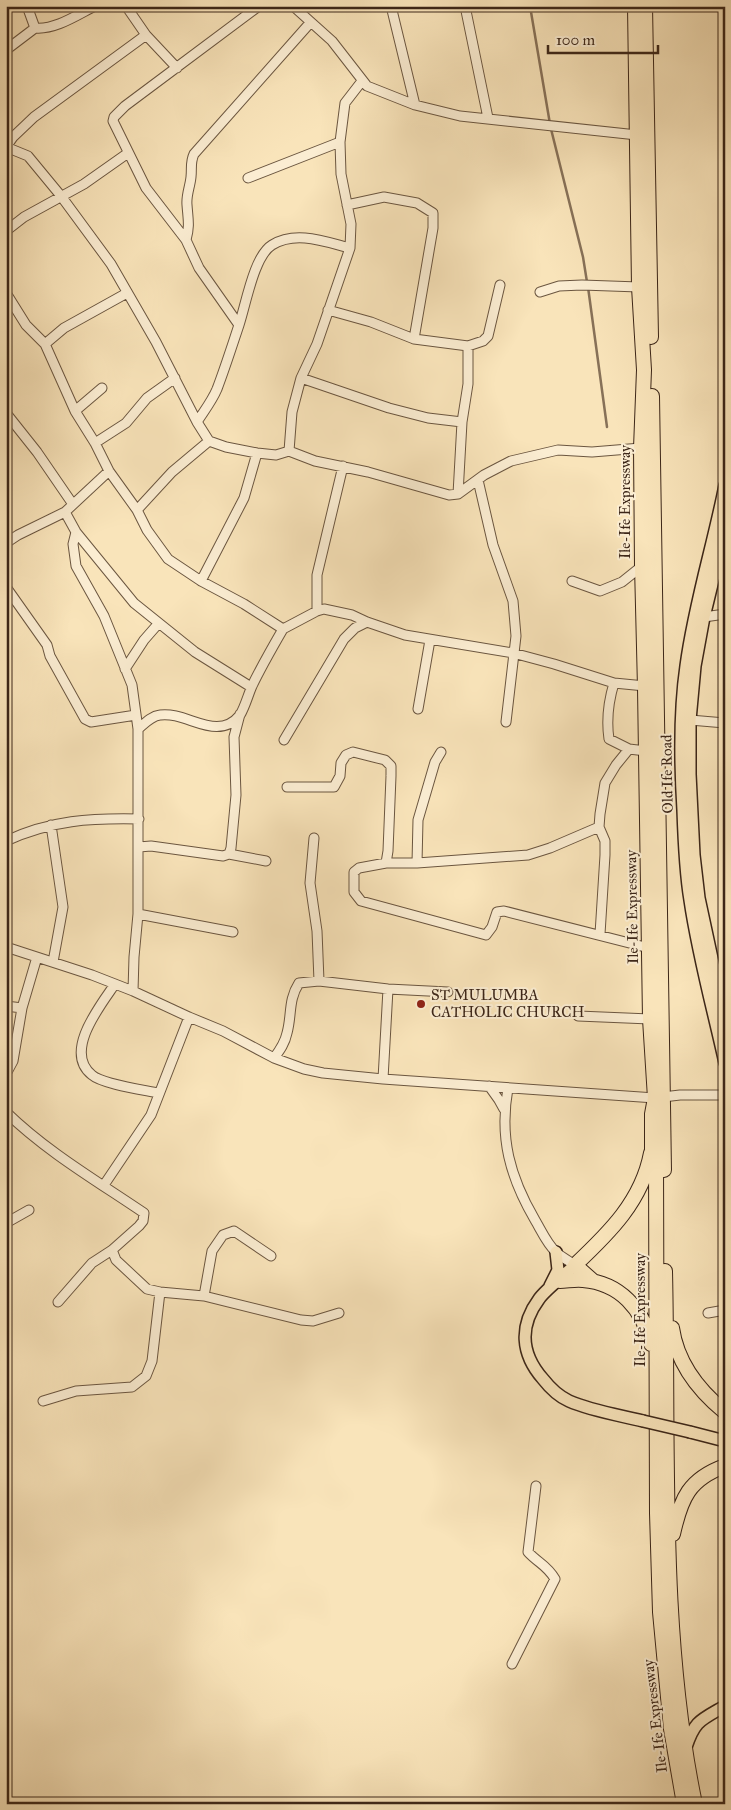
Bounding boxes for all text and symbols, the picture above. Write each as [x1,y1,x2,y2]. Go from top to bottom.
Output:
scale bar [548,22,658,54]
text: 100 m [556,31,596,49]
street label: Ile-Ife Expressway [616,444,634,559]
street label: Old Ife Road [657,734,677,814]
street label: Ile-Ife Expressway [622,849,642,964]
place label: ST MULUMBA CATHOLIC CHURCH [431,986,585,1021]
marker: ST MULUMBA CATHOLIC CHURCH [415,998,427,1010]
street label: Ile-Ife Expressway [631,1252,649,1367]
street label: Ile-Ife Expressway [639,1657,671,1774]

